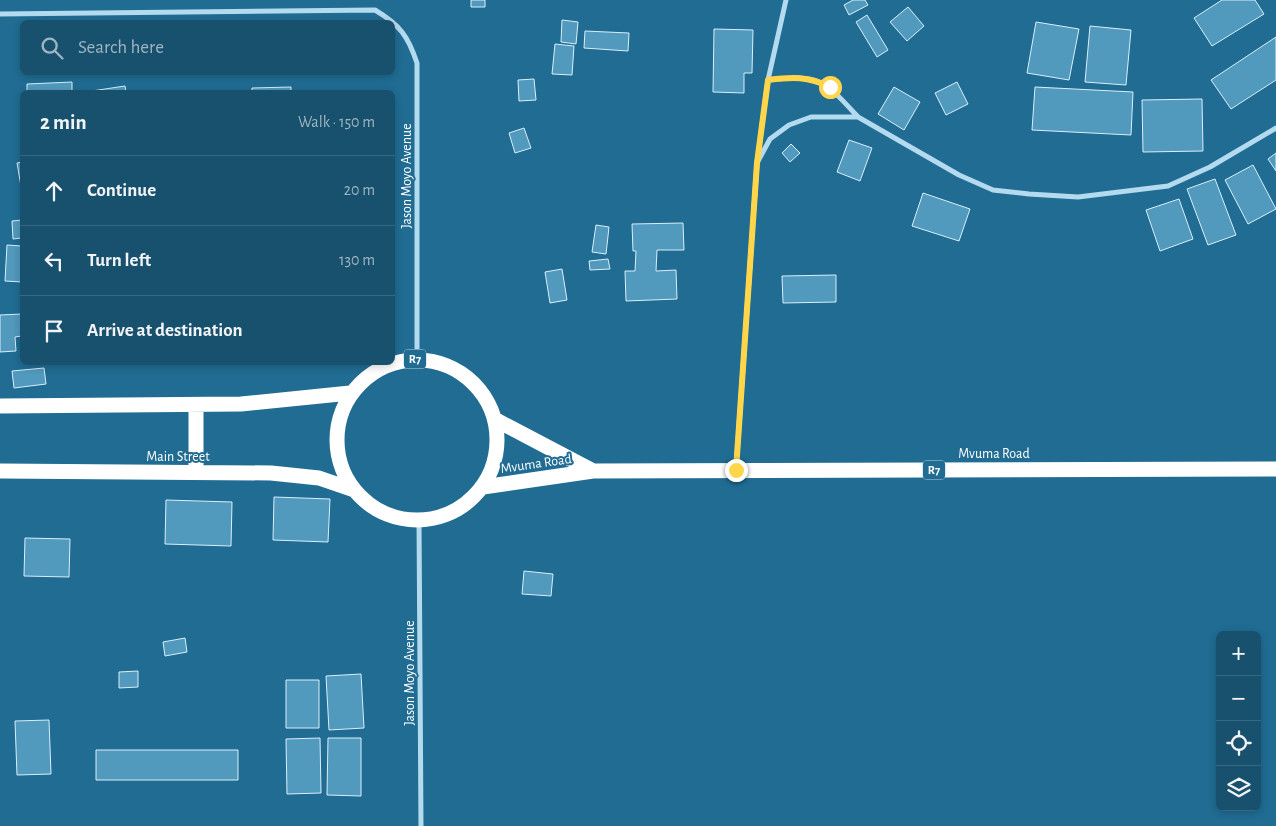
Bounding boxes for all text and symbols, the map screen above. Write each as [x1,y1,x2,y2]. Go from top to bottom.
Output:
search box [20,20,395,75]
icon: search [38,34,66,62]
text: Search here [78,38,164,57]
route start [819,76,842,99]
text: 2 min [40,112,87,133]
text: Walk · 150 m [298,114,375,130]
street label: Jason Moyo Avenue [400,123,414,229]
icon: ahead [40,177,68,205]
text: Continue [87,181,156,200]
text: 20 m [344,182,375,198]
icon: left [40,247,68,275]
text: Turn left [87,251,151,270]
text: 130 m [339,252,375,268]
icon: arrive [40,317,68,345]
text: Arrive at destination [87,321,243,340]
road number: R7 [404,349,426,368]
street label: Mvuma Road [958,447,1030,461]
street label: Main Street [146,450,210,464]
street label: Mvuma Road [500,452,573,476]
route end [725,459,748,482]
road number: R7 [923,460,945,480]
street label: Jason Moyo Avenue [403,620,417,726]
map controls [1216,631,1261,811]
button: + [1216,631,1261,676]
button: − [1216,676,1261,721]
button: locate [1216,721,1261,766]
button: layers [1216,766,1261,811]

